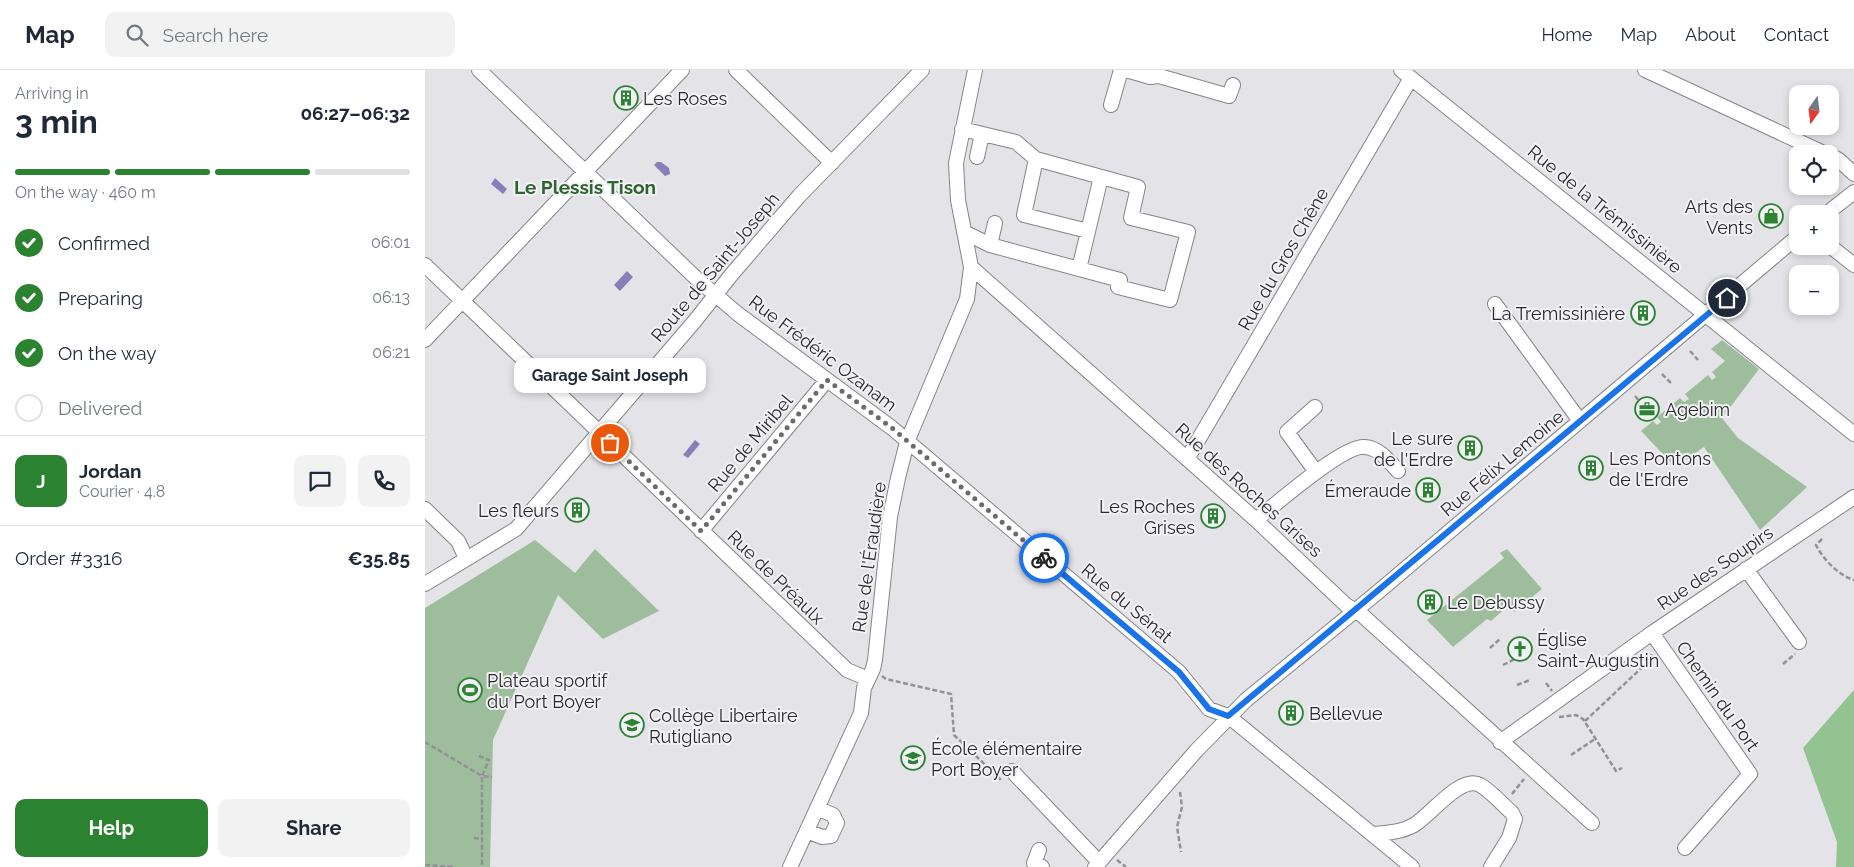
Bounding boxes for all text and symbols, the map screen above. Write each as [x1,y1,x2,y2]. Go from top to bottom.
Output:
search box [105,12,455,57]
text: Map [25,20,75,49]
icon: search [123,21,151,49]
text: Search here [163,24,268,46]
text: Home [1541,24,1592,45]
text: Map [1620,24,1657,45]
text: About [1685,24,1736,45]
text: Contact [1764,24,1829,45]
text: Arriving in [15,84,89,103]
building icon: Les Roses [613,85,639,111]
north arrow [1789,85,1839,135]
map controls [1789,85,1839,315]
place label: Les Roses [643,88,728,109]
text: 06:27–06:32 [300,102,410,124]
text: 3 min [15,103,98,140]
street label: Rue de la Trémissinière [1524,140,1687,278]
button: locate [1789,145,1839,195]
district label: Le Plessis Tison [514,176,656,198]
text: On the way · 460 m [15,183,156,202]
street label: Rue du Gros Chêne [1234,184,1333,334]
street label: Route de Saint-Joseph [647,188,783,346]
place label: Arts des Vents [1685,196,1753,238]
shop icon: Arts des Vents [1758,203,1784,229]
button: + [1789,205,1839,255]
icon: check [15,229,43,257]
text: Confirmed [58,232,150,254]
text: 06:01 [371,233,410,252]
button: − [1789,265,1839,315]
pin [1706,277,1748,319]
icon: check [15,284,43,312]
icon: home [1713,284,1741,312]
text: Preparing [58,287,143,309]
text: 06:13 [372,288,410,307]
street label: Rue Frédéric Ozanam [745,291,901,415]
building icon: La Tremissinière [1630,300,1656,326]
place label: La Tremissinière [1491,303,1625,324]
icon: check [15,339,43,367]
text: On the way [58,342,157,364]
text: 06:21 [372,343,410,362]
callout: Garage Saint Joseph [514,358,706,393]
text: Garage Saint Joseph [532,366,688,385]
street label: Rue de Miribel [703,390,797,496]
office icon: Agebim [1634,396,1660,422]
text: Delivered [58,397,142,419]
place label: Agebim [1665,399,1730,420]
street label: Rue Félix Lemoine [1436,405,1568,520]
street label: Rue des Roches Grises [1171,419,1327,562]
pin [589,422,631,464]
place label: Le sure de l'Erdre [1374,428,1453,470]
icon: bag [596,429,624,457]
building icon: Le sure de l'Erdre [1457,435,1483,461]
place label: Les Pontons de l'Erdre [1609,448,1711,490]
button: chat [294,455,346,507]
button: phone [358,455,410,507]
building icon: Les Pontons de l'Erdre [1578,455,1604,481]
text: Jordan [79,460,142,482]
text: J [36,470,46,492]
building icon: Émeraude [1415,477,1441,503]
place label: Émeraude [1324,479,1411,501]
street label: Rue de l'Éraudière [847,480,890,634]
text: Courier · 4.8 [79,482,165,501]
place label: Les Roches Grises [1099,496,1195,538]
building icon: Les fleurs [564,497,590,523]
place label: Les fleurs [478,500,559,521]
building icon: Les Roches Grises [1200,503,1226,529]
street label: Rue des Soupirs [1653,521,1777,614]
street label: Rue de Préaulx [723,526,829,628]
courier [1019,533,1069,583]
icon: bike [1030,544,1058,572]
text: Order #3316 [15,547,122,569]
text: €35.85 [347,547,410,569]
street label: Rue du Sénat [1077,559,1177,647]
building icon: Le Debussy [1417,589,1443,615]
place label: Le Debussy [1447,592,1545,613]
place label: Église Saint-Augustin [1537,628,1659,671]
church icon: Église Saint-Augustin [1507,636,1533,662]
street label: Chemin du Port [1672,637,1764,755]
place label: Plateau sportif du Port Boyer [487,670,608,712]
sports icon: Plateau sportif du Port Boyer [457,677,483,703]
building icon: Bellevue [1278,700,1304,726]
place label: Bellevue [1309,703,1383,724]
place label: Collège Libertaire Rutigliano [649,705,798,747]
school or university icon: Collège Libertaire Rutigliano [619,712,645,738]
place label: École élémentaire Port Boyer [931,737,1083,780]
school or university icon: École élémentaire Port Boyer [900,745,926,771]
button: Help [15,799,208,857]
button: Share [218,799,410,857]

